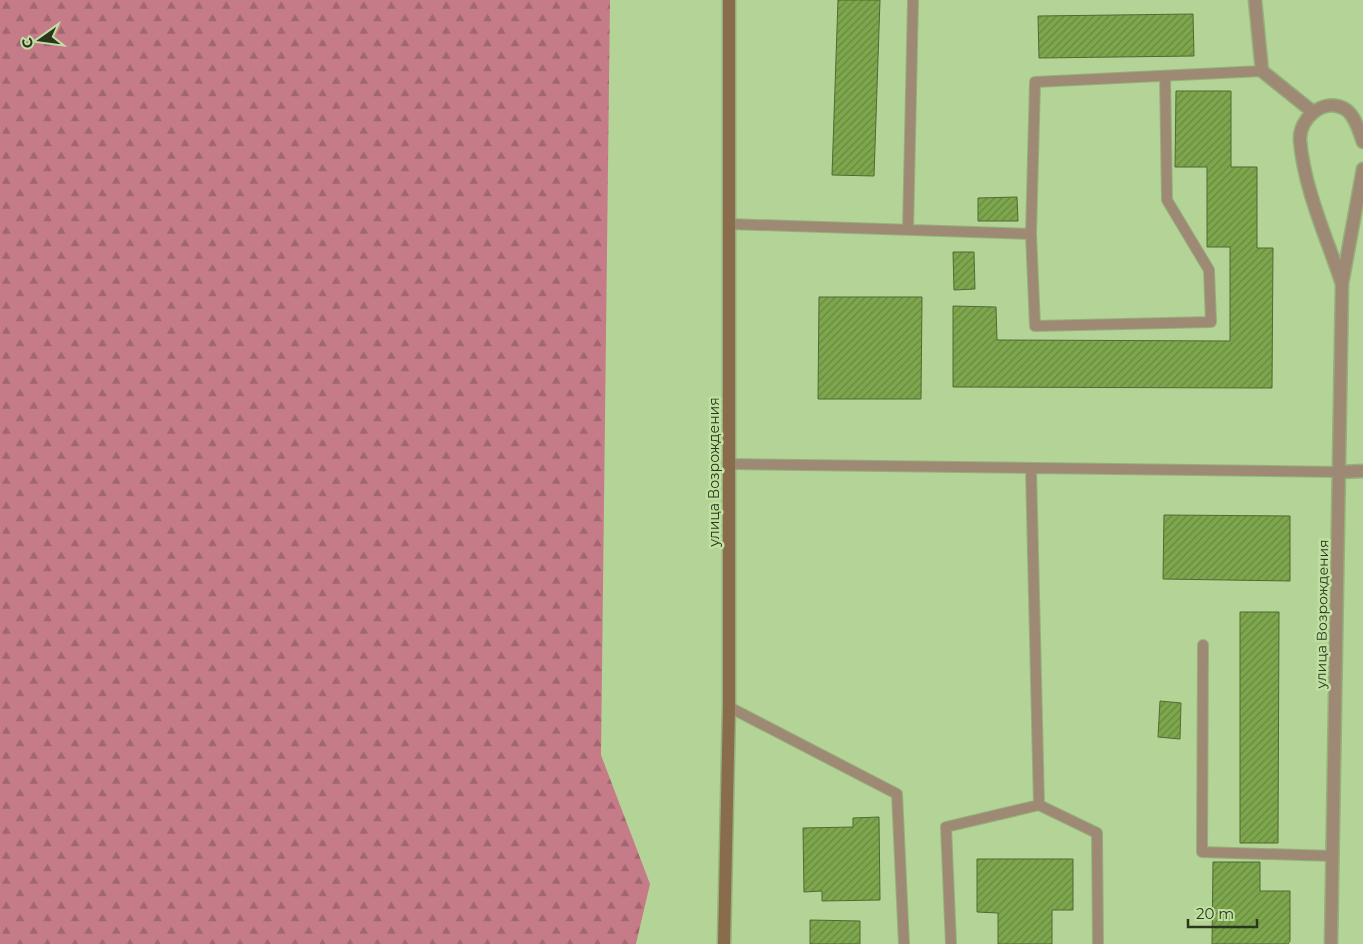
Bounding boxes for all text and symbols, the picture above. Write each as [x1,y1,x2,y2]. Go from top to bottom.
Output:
north arrow [15,15,65,65]
text: С [17,36,37,50]
street label: улица Возрождения [705,397,723,548]
street label: улица Возрождения [1312,539,1332,690]
scale bar [1188,896,1257,928]
text: 20 m [1196,904,1234,923]

